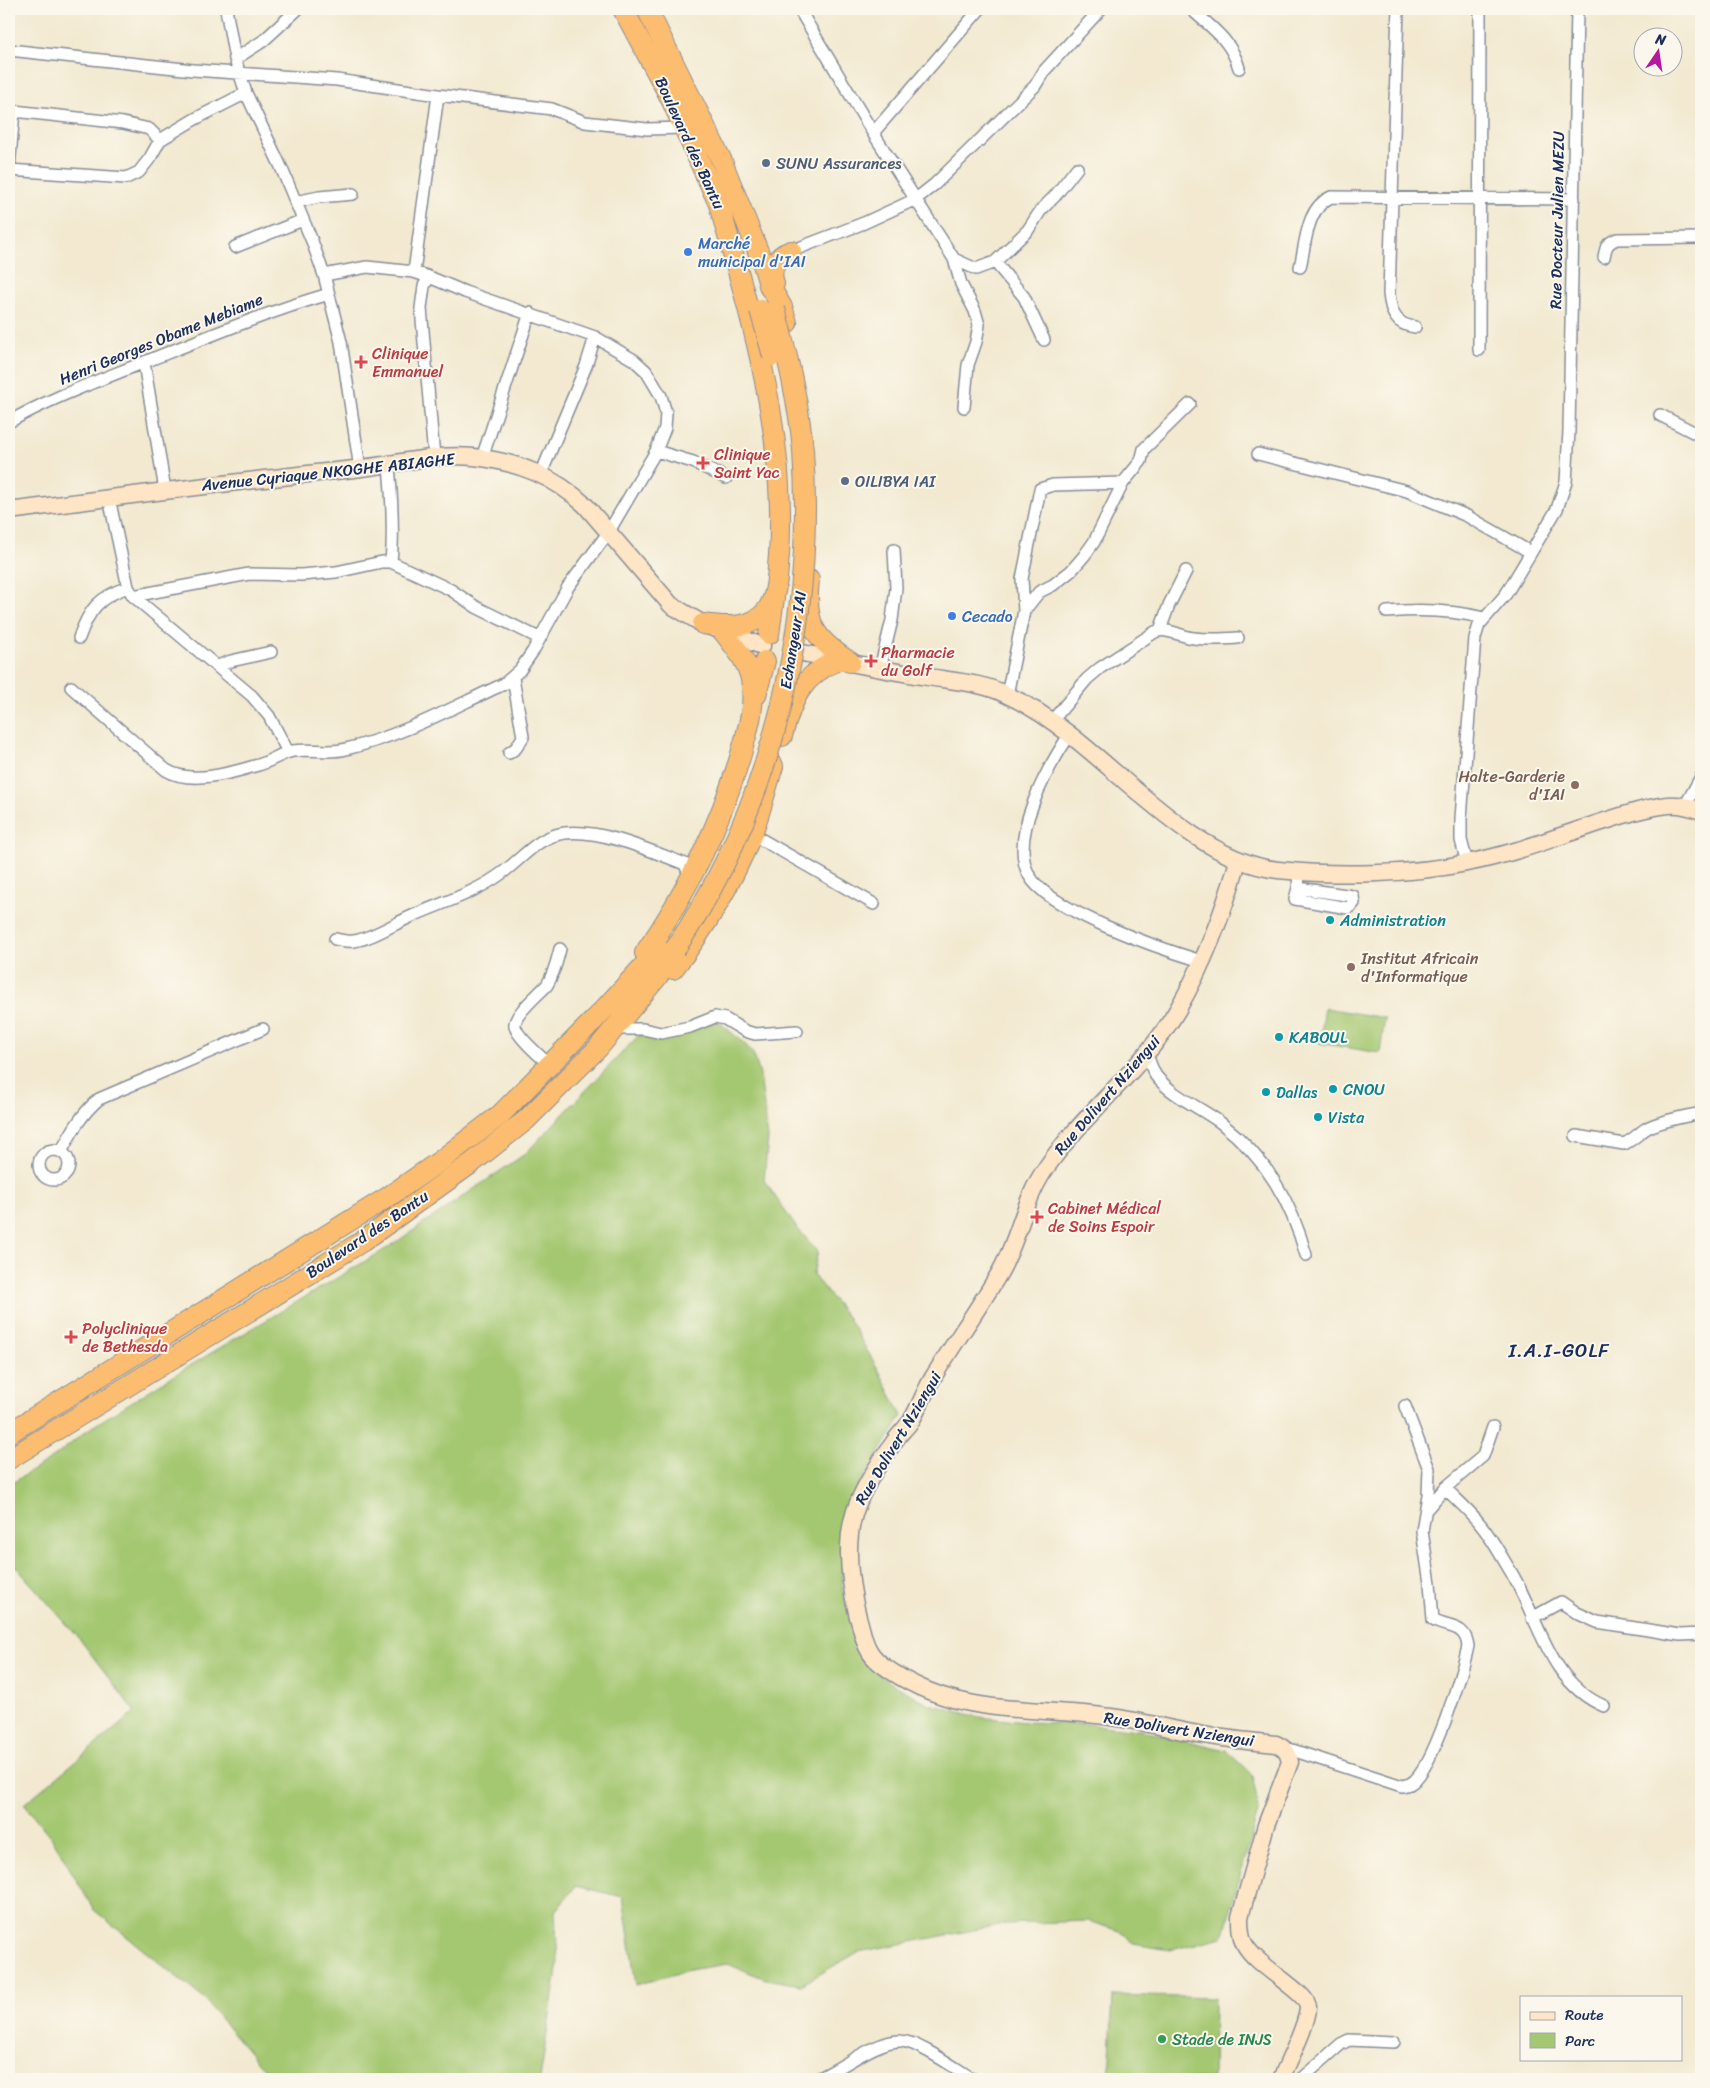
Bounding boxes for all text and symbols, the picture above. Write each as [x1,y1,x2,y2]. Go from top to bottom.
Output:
text: N [1652,26,1669,53]
north arrow [1632,28,1682,78]
street label: Boulevard des Bantu [647,72,734,214]
street label: Rue Docteur Julien MEZU [1541,130,1573,309]
place label: SUNU Assurances [776,149,902,178]
marker: SUNU Assurances [760,157,772,169]
place label: Marché municipal d'IAI [698,229,806,276]
marker: Marché municipal d'IAI [682,246,694,258]
street label: Henri Georges Obame Mebiame [55,285,267,393]
place label: Clinique Emmanuel [372,339,443,386]
marker: Clinique Emmanuel [354,355,368,369]
place label: Clinique Saint Yac [714,440,779,487]
street label: Avenue Cyriaque NKOGHE ABIAGHE [199,444,457,500]
marker: Clinique Saint Yac [696,456,710,470]
place label: OILIBYA IAI [855,467,937,496]
marker: OILIBYA IAI [839,475,851,487]
street label: Echangeur IAI [771,589,815,691]
place label: Cecado [962,602,1013,631]
marker: Cecado [946,610,958,622]
place label: Pharmacie du Golf [881,638,955,685]
marker: Pharmacie du Golf [865,655,877,667]
place label: Halte-Garderie d'IAI [1459,762,1565,809]
marker: Halte-Garderie d'IAI [1569,779,1581,791]
place label: Administration [1339,906,1446,935]
marker: Administration [1324,914,1336,926]
place label: Institut Africain d'Informatique [1360,944,1479,991]
marker: Institut Africain d'Informatique [1345,961,1357,973]
place label: KABOUL [1289,1023,1348,1052]
street label: Rue Dolivert Nziengui [1046,1028,1168,1162]
marker: KABOUL [1273,1031,1285,1043]
place label: CNOU [1343,1075,1386,1104]
place label: Dallas [1276,1078,1318,1107]
marker: CNOU [1327,1083,1339,1095]
marker: Dallas [1260,1086,1272,1098]
place label: Vista [1328,1103,1365,1132]
marker: Vista [1312,1111,1324,1123]
street label: Boulevard des Bantu [299,1182,435,1286]
place label: Cabinet Médical de Soins Espoir [1048,1194,1161,1241]
marker: Cabinet Médical de Soins Espoir [1030,1210,1044,1224]
place label: Polyclinique de Bethesda [82,1314,168,1361]
marker: Polyclinique de Bethesda [64,1330,78,1344]
district label: I.A.I-GOLF [1507,1334,1610,1367]
street label: Rue Dolivert Nziengui [847,1365,950,1510]
street label: Rue Dolivert Nziengui [1102,1703,1257,1755]
legend [1520,1996,1682,2060]
text: Route [1565,2002,1604,2028]
place label: Stade de INJS [1172,2025,1272,2054]
text: Parc [1565,2028,1595,2054]
marker: Stade de INJS [1156,2033,1168,2045]

